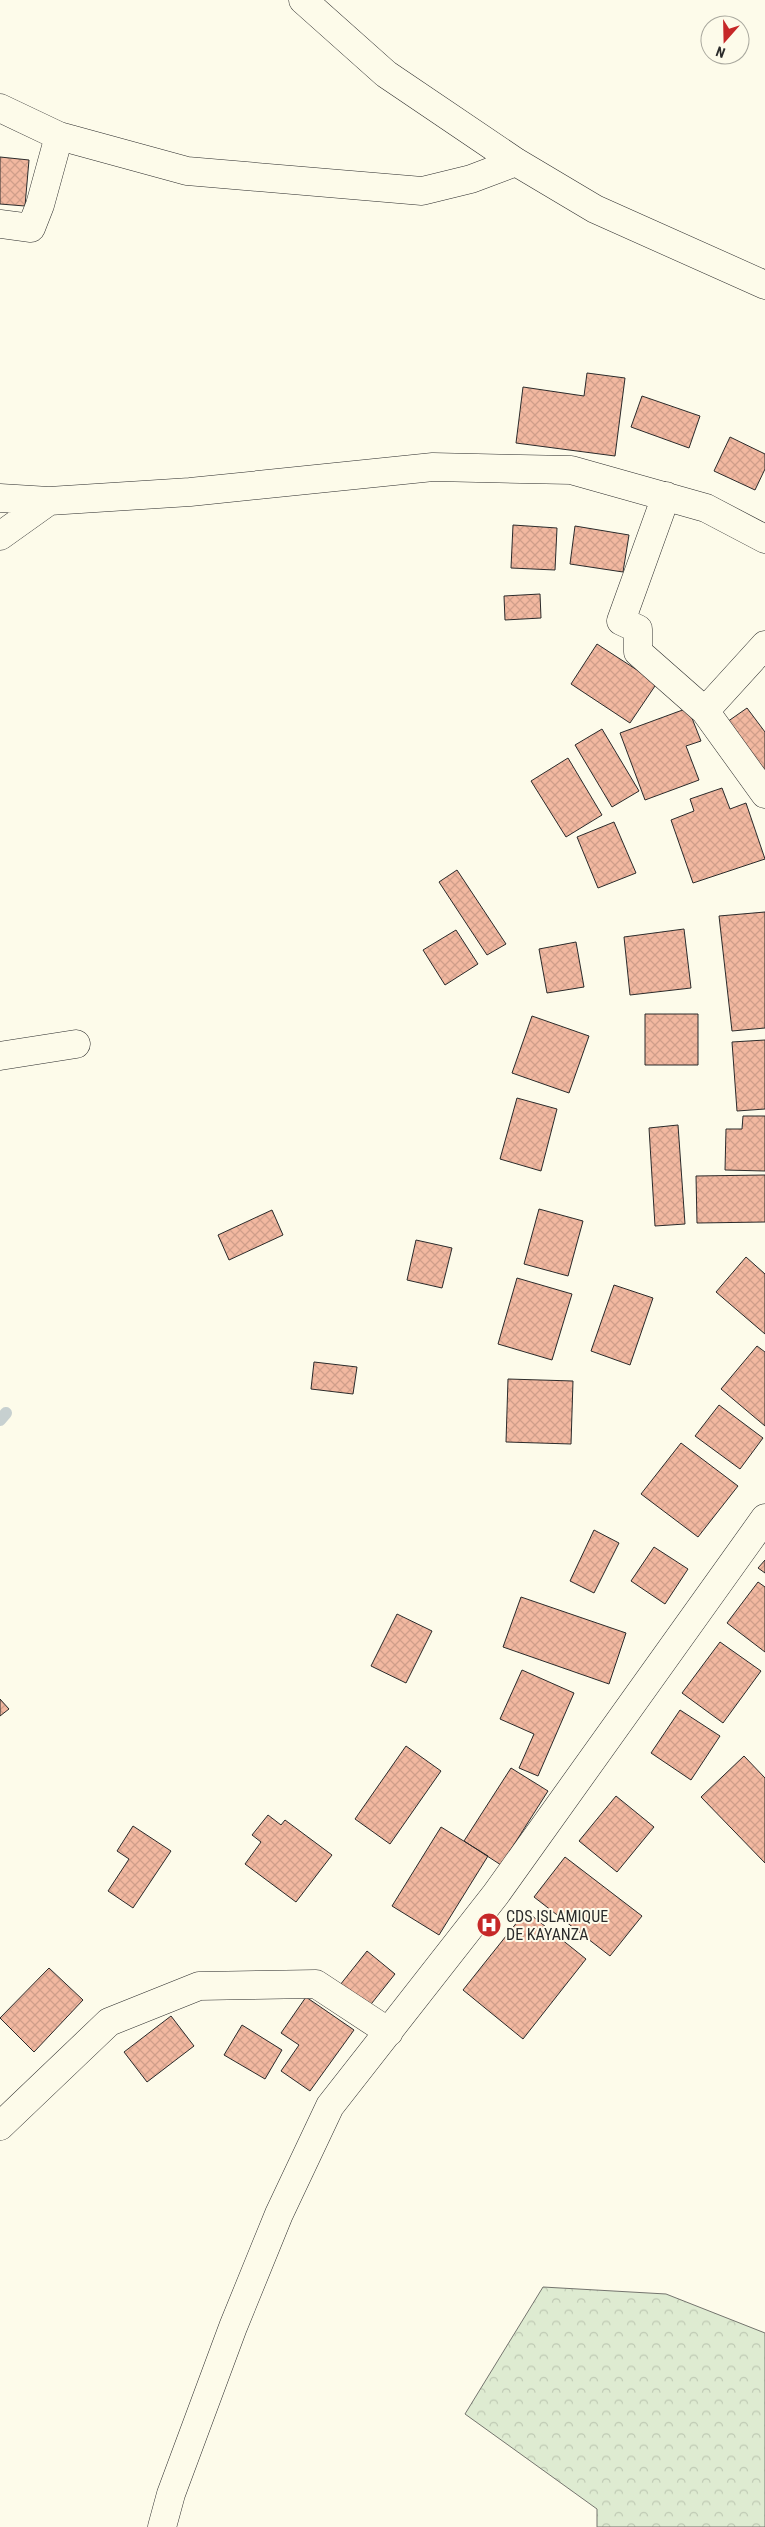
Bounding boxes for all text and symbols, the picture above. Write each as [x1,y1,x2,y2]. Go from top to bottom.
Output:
north arrow [700,15,750,65]
text: N [714,43,727,61]
place label: CDS ISLAMIQUE DE KAYANZA [506,1907,608,1944]
hospital icon: CDS ISLAMIQUE DE KAYANZA [476,1912,502,1938]

